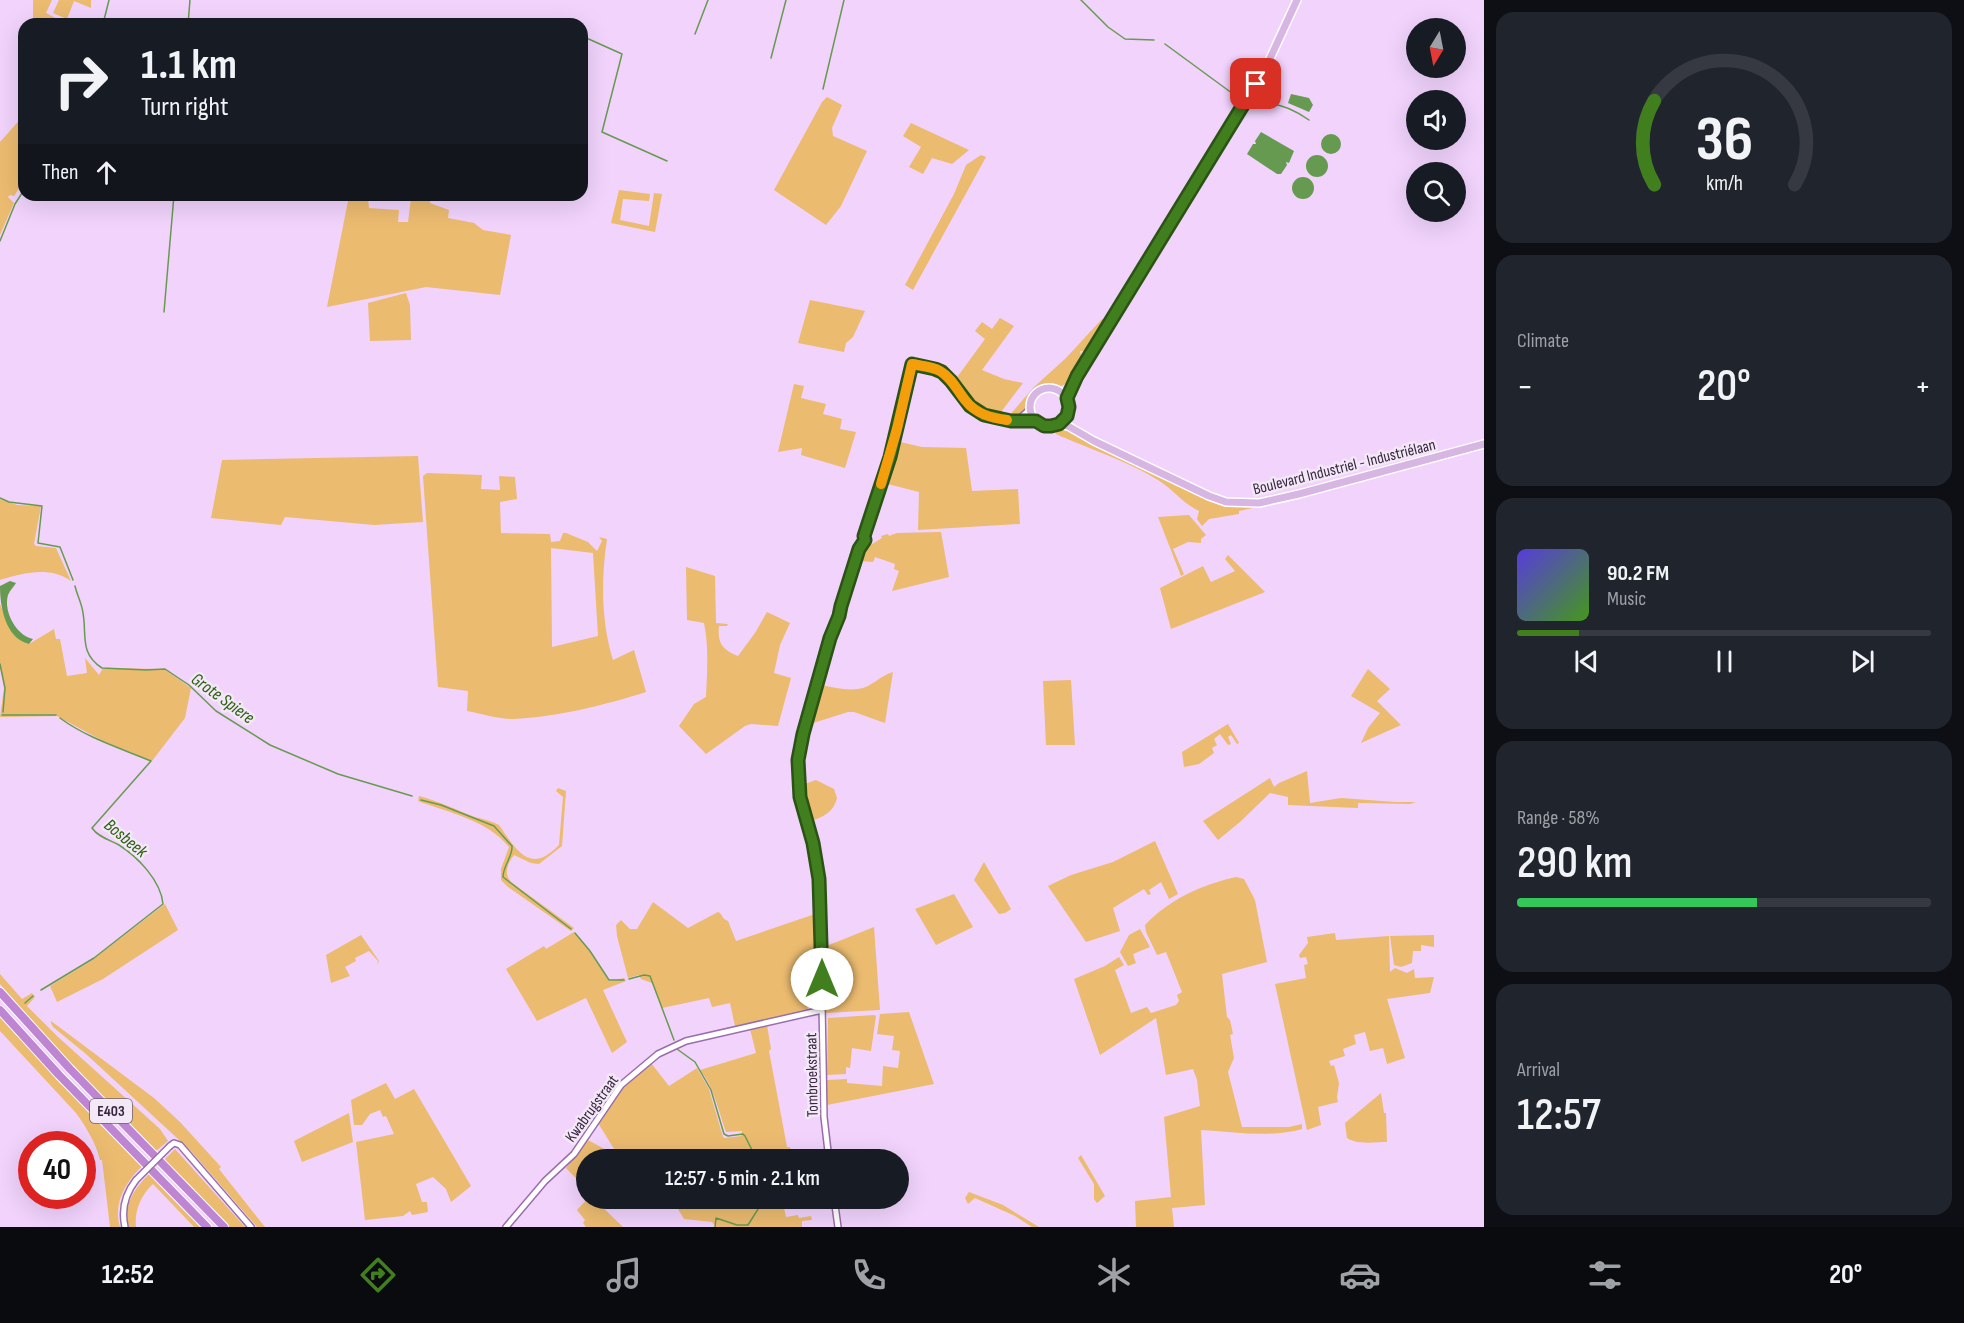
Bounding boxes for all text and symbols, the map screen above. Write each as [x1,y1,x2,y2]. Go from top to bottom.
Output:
north arrow [1406,18,1466,78]
map controls [1406,18,1466,222]
text: 1.1 km [141,40,237,91]
icon: right [42,42,120,120]
pin [1230,58,1281,109]
icon: arrive [1239,67,1272,100]
button: sound [1406,90,1466,150]
text: Turn right [141,91,228,123]
text: 36 [1695,103,1753,178]
icon: ahead [90,156,123,189]
text: Then [42,159,78,186]
button: search [1406,162,1466,222]
text: km/h [1705,171,1743,196]
text: Climate [1517,329,1569,353]
text: 20° [1697,359,1751,414]
text: − [1517,367,1533,407]
text: + [1915,367,1931,407]
street label: Boulevard Industriel - Industriélaan [1251,436,1438,499]
text: 90.2 FM [1607,560,1669,587]
text: Music [1607,587,1646,611]
icon: previous [1570,645,1603,678]
icon: pause [1708,645,1741,678]
icon: next [1846,645,1879,678]
water label: Grote Spiere [187,668,258,728]
text: Range · 58% [1517,806,1600,830]
water label: Bosbeek [100,815,153,863]
text: 290 km [1517,836,1633,891]
position arrow [790,947,854,1011]
street label: Tombroekstraat [802,1032,823,1117]
text: Arrival [1517,1058,1560,1082]
street label: Kwabrugstraat [561,1071,623,1146]
text: 12:57 [1517,1088,1601,1143]
road number: E403 [90,1099,132,1123]
speed limit sign: 40 [18,1131,96,1209]
text: 12:57 · 5 min · 2.1 km [665,1165,820,1192]
icon: directions [357,1254,399,1296]
icon: music [603,1254,645,1296]
icon: phone [848,1254,890,1296]
icon: climate [1093,1254,1135,1296]
icon: car [1339,1254,1381,1296]
icon: filters [1584,1254,1626,1296]
text: 12:52 [102,1259,154,1291]
text: 20° [1829,1259,1862,1291]

